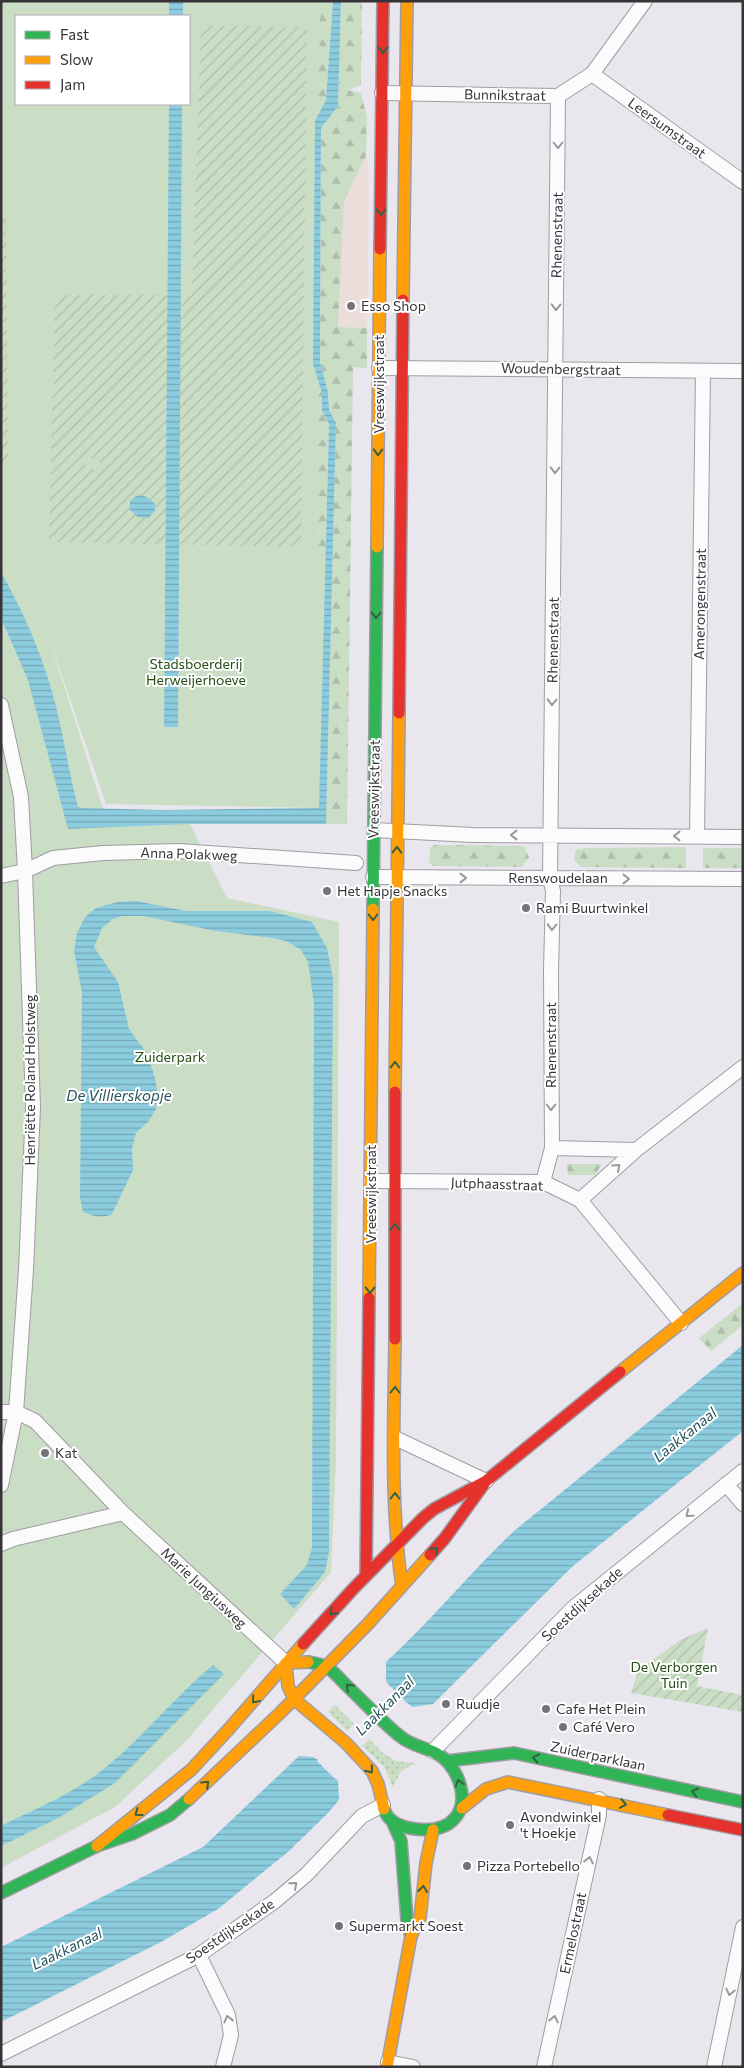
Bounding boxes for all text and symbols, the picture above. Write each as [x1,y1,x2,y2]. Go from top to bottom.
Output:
legend [15,15,190,105]
text: Fast [60,25,89,43]
one-way arrow [378,46,388,54]
text: Slow [60,50,93,68]
text: Jam [60,75,85,93]
street label: Bunnikstraat [464,85,546,104]
street label: Leersumstraat [625,94,710,162]
one-way arrow [553,142,563,149]
street label: Rhenenstraat [547,192,566,278]
one-way arrow [376,209,386,217]
place label: Esso Shop [361,297,426,314]
marker: Esso Shop [345,300,357,312]
one-way arrow [551,304,561,312]
street label: Vreeswijkstraat [370,334,387,434]
street label: Woudenbergstraat [501,359,621,378]
one-way arrow [373,448,383,456]
one-way arrow [550,466,560,474]
street label: Amerongenstraat [690,548,709,660]
street label: Rhenenstraat [543,597,562,683]
one-way arrow [371,611,381,619]
park label: Stadsboerderij Herweijerhoeve [146,655,246,688]
one-way arrow [547,699,558,707]
street label: Vreeswijkstraat [364,739,383,839]
one-way arrow [510,830,518,840]
one-way arrow [672,831,680,841]
street label: Anna Polakweg [140,843,238,864]
one-way arrow [392,845,403,853]
street label: Renswoudelaan [508,869,608,886]
one-way arrow [460,873,468,883]
one-way arrow [622,874,630,884]
place label: Het Hapje Snacks [337,882,447,899]
marker: Het Hapje Snacks [321,885,333,897]
place label: Rami Buurtwinkel [536,899,648,916]
marker: Rami Buurtwinkel [520,902,532,914]
one-way arrow [368,914,378,921]
one-way arrow [547,923,557,931]
street label: Henriëtte Roland Holstweg [21,994,38,1166]
street label: Rhenenstraat [542,1002,559,1088]
park label: Zuiderpark [135,1048,206,1065]
one-way arrow [390,1060,401,1068]
water label: De Villierskopje [66,1086,172,1104]
one-way arrow [546,1103,556,1111]
street label: Vreeswijkstraat [362,1144,379,1244]
one-way arrow [611,1164,620,1173]
street label: Jutphaasstraat [450,1173,544,1194]
one-way arrow [390,1223,400,1230]
one-way arrow [365,1286,375,1294]
one-way arrow [390,1385,400,1393]
water label: Laakkanaal [649,1402,721,1465]
place label: Kat [55,1444,78,1461]
marker: Kat [39,1447,51,1459]
one-way arrow [389,1492,400,1500]
one-way arrow [685,1509,694,1518]
street label: Marie Jungiusweg [158,1544,251,1632]
one-way arrow [429,1546,438,1555]
street label: Soestdijksekade [538,1563,626,1644]
one-way arrow [330,1606,339,1615]
park label: De Verborgen Tuin [630,1658,718,1691]
water label: Laakkanaal [351,1671,419,1739]
one-way arrow [345,1684,354,1693]
one-way arrow [252,1694,260,1703]
place label: Ruudje [456,1695,500,1712]
marker: Ruudje [440,1698,452,1710]
place label: Cafe Het Plein [556,1700,646,1717]
marker: Cafe Het Plein [540,1703,552,1715]
place label: Café Vero [573,1718,635,1735]
marker: Café Vero [557,1721,569,1733]
street label: Zuiderparklaan [549,1737,647,1774]
one-way arrow [532,1753,541,1764]
one-way arrow [365,1764,374,1773]
one-way arrow [455,1779,465,1787]
one-way arrow [201,1781,210,1790]
one-way arrow [691,1787,699,1798]
one-way arrow [619,1798,628,1809]
one-way arrow [135,1807,144,1815]
place label: Avondwinkel 't Hoekje [520,1808,602,1841]
marker: Avondwinkel 't Hoekje [504,1819,516,1831]
one-way arrow [584,1856,594,1865]
place label: Pizza Portebello [477,1857,580,1874]
marker: Pizza Portebello [461,1860,473,1872]
one-way arrow [289,1882,298,1891]
one-way arrow [417,1885,428,1893]
street label: Ermelostraat [556,1890,590,1975]
street label: Soestdijksekade [182,1895,277,1966]
place label: Supermarkt Soest [349,1917,464,1934]
marker: Supermarkt Soest [333,1920,345,1932]
water label: Laakkanaal [28,1923,106,1973]
one-way arrow [725,1988,735,1997]
one-way arrow [549,2015,559,2024]
one-way arrow [224,2016,234,2024]

